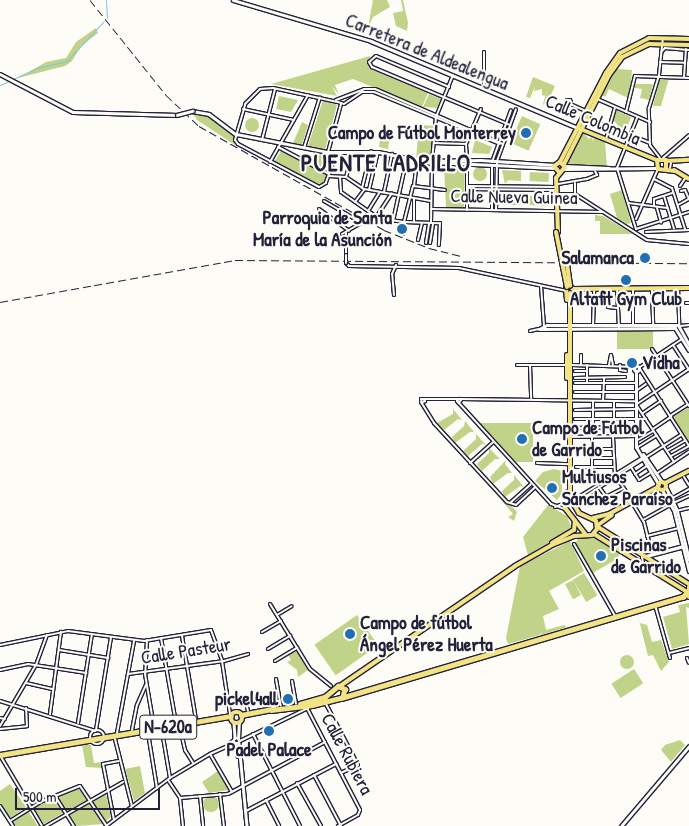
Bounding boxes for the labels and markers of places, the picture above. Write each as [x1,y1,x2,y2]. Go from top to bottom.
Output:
place label: Campo de Fútbol Monterrey [328,122,516,144]
marker: Campo de Fútbol Monterrey [520,127,532,139]
place label: Parroquia de Santa María de la Asunción [253,207,392,251]
marker: Parroquia de Santa María de la Asunción [396,223,408,235]
place label: Salamanca [562,247,634,269]
marker: Salamanca [638,251,652,265]
marker: Altafit Gym Club [620,274,632,286]
place label: Altafit Gym Club [570,288,682,310]
place label: Vidha [642,352,680,374]
marker: Vidha [626,357,638,369]
place label: Campo de Fútbol de Garrido [532,417,644,461]
marker: Campo de Fútbol de Garrido [516,433,528,445]
place label: Multiusos Sánchez Paraíso [562,466,673,510]
marker: Multiusos Sánchez Paraíso [546,482,558,494]
place label: Piscinas de Garrido [611,534,681,578]
marker: Piscinas de Garrido [595,550,607,562]
place label: Campo de fútbol Ángel Pérez Huerta [360,612,493,656]
marker: Campo de fútbol Ángel Pérez Huerta [344,628,356,640]
place label: pickel4all [215,688,278,710]
marker: pickel4all [282,693,294,705]
marker: Padel Palace [263,725,275,737]
place label: Padel Palace [226,739,312,761]

